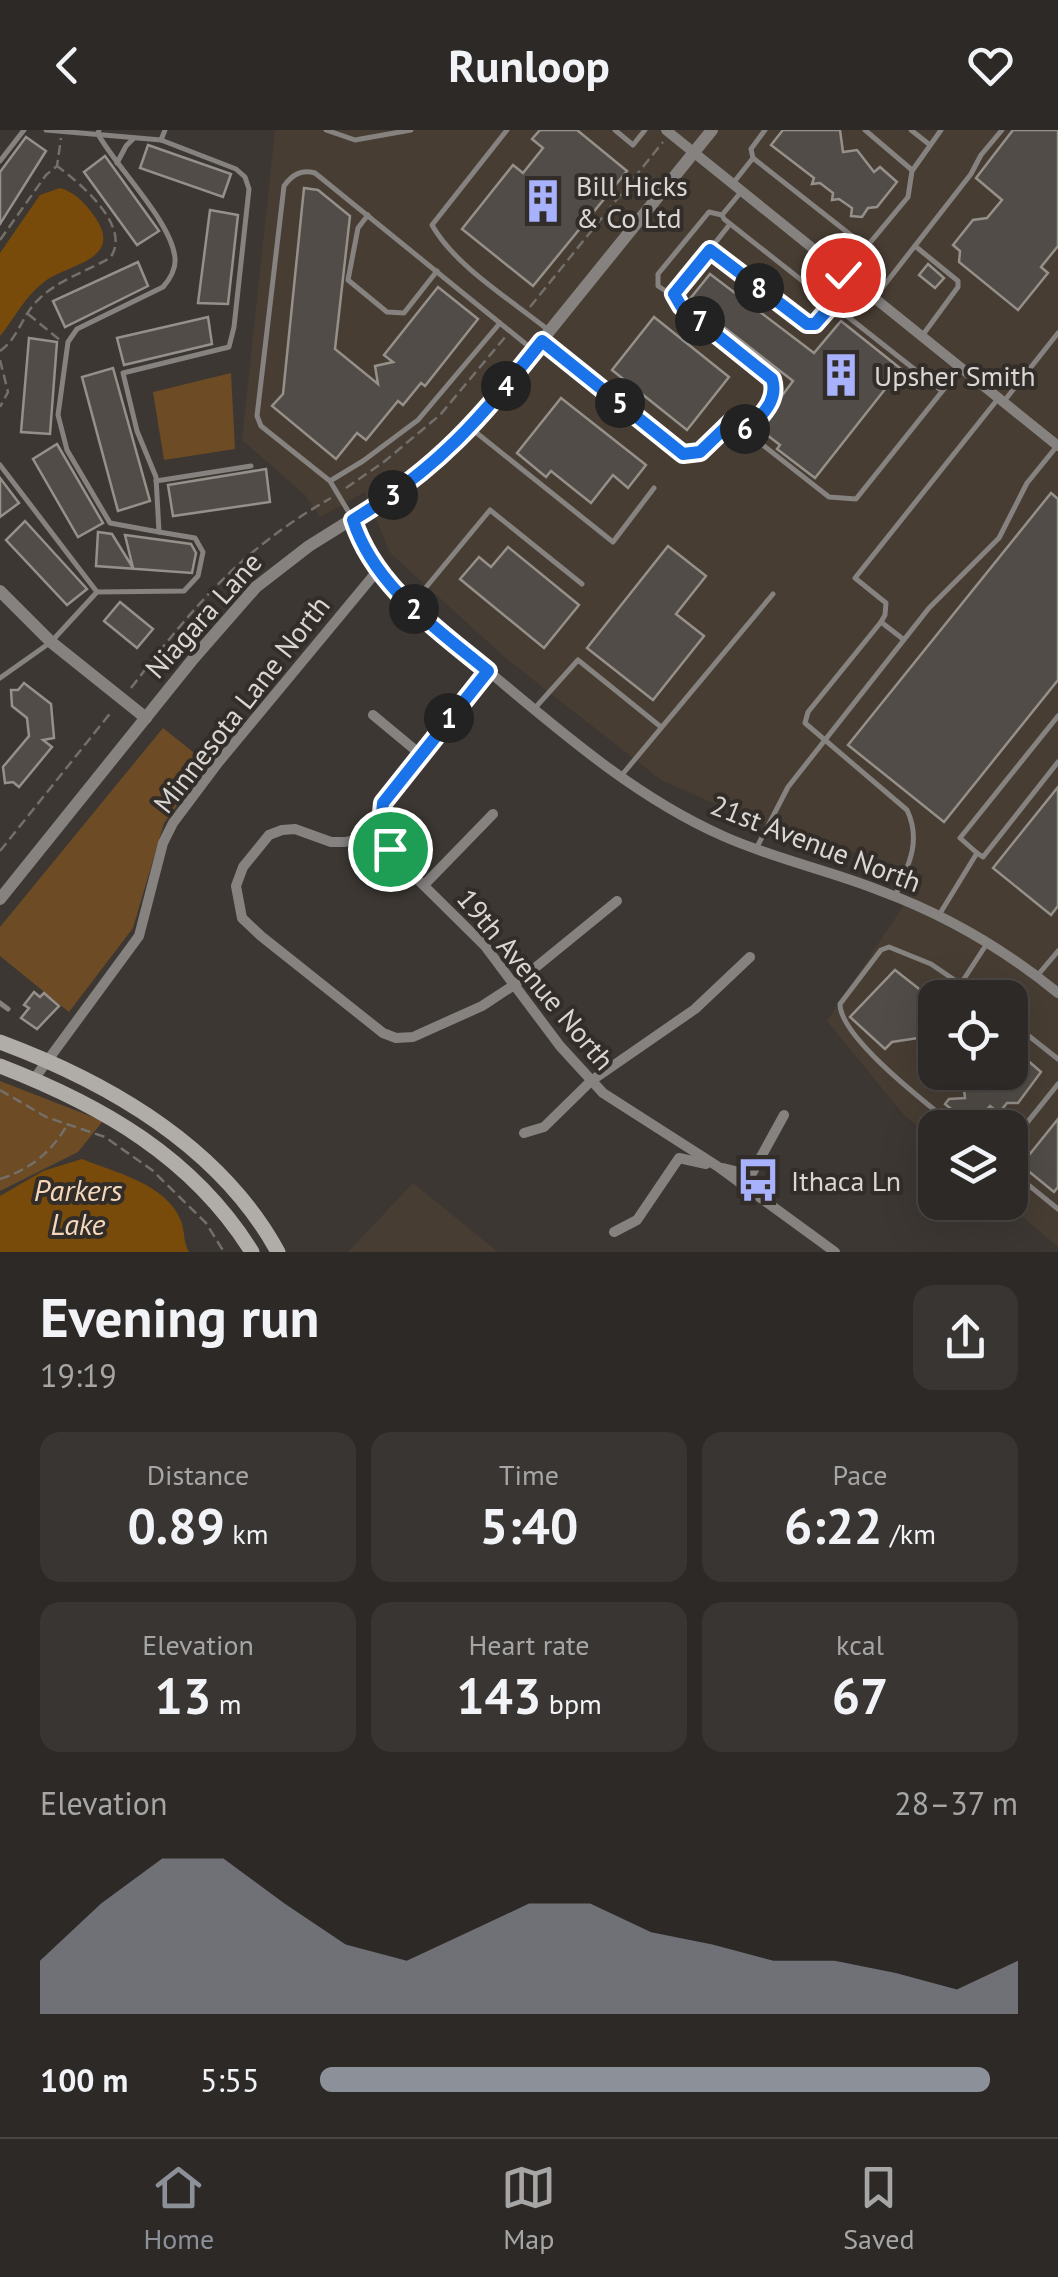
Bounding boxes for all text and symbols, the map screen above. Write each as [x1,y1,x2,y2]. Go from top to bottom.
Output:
text: Runloop [448,36,610,94]
icon: back [40,38,95,93]
icon: heart [963,38,1018,93]
place label: Bill Hicks & Co Ltd [576,167,688,236]
building icon: Bill Hicks & Co Ltd [519,177,567,225]
pin [801,233,886,318]
icon: check [816,248,871,303]
pin: 8 [734,263,784,313]
text: 8 [751,269,767,306]
pin: 7 [675,296,725,346]
text: 7 [692,302,708,339]
building icon: Upsher Smith [817,351,865,399]
place label: Upsher Smith [874,357,1036,394]
pin: 4 [481,361,531,411]
text: 4 [498,367,514,404]
pin: 5 [595,378,645,428]
text: 5 [612,384,628,421]
pin: 6 [720,404,770,454]
text: 6 [737,410,753,447]
pin: 3 [368,470,418,520]
text: 3 [385,476,401,513]
street label: Niagara Lane [137,544,269,686]
pin: 2 [389,584,439,634]
street label: Minnesota Lane North [145,588,337,820]
text: 2 [406,590,422,627]
pin: 1 [424,693,474,743]
text: 1 [441,699,457,736]
street label: 21st Avenue North [706,786,926,900]
pin [348,807,433,892]
icon: arrive [363,822,418,877]
street label: 19th Avenue North [449,881,623,1077]
map controls [918,980,1028,1220]
button: locate [918,980,1028,1090]
button: layers [918,1110,1028,1220]
bus stop icon: Ithaca Ln [734,1156,782,1204]
place label: Ithaca Ln [791,1162,901,1199]
water label: Parkers Lake [34,1170,122,1243]
text: Evening run [40,1281,320,1352]
button: share [913,1285,1018,1390]
text: 19:19 [40,1354,117,1396]
text: Distance [147,1456,249,1493]
text: Time [499,1456,559,1493]
text: Pace [833,1456,887,1493]
text: 0.89 [128,1493,225,1558]
text: 5:40 [480,1493,578,1558]
text: 6:22 [784,1493,882,1558]
text: km [225,1515,268,1552]
text: /km [882,1515,936,1552]
text: Elevation [142,1626,254,1663]
text: Heart rate [468,1626,590,1663]
text: kcal [836,1626,884,1663]
text: 13 [155,1663,211,1728]
text: 143 [456,1663,541,1728]
text: 67 [832,1663,888,1728]
text: m [211,1685,241,1722]
text: bpm [541,1685,602,1722]
text: Elevation [40,1782,167,1824]
text: 28–37 m [894,1782,1018,1824]
text: 100 m [40,2059,128,2101]
text: 5:55 [200,2059,259,2101]
tab: Home [143,2160,214,2257]
tab: Map [501,2160,556,2257]
tab: Saved [843,2160,914,2257]

